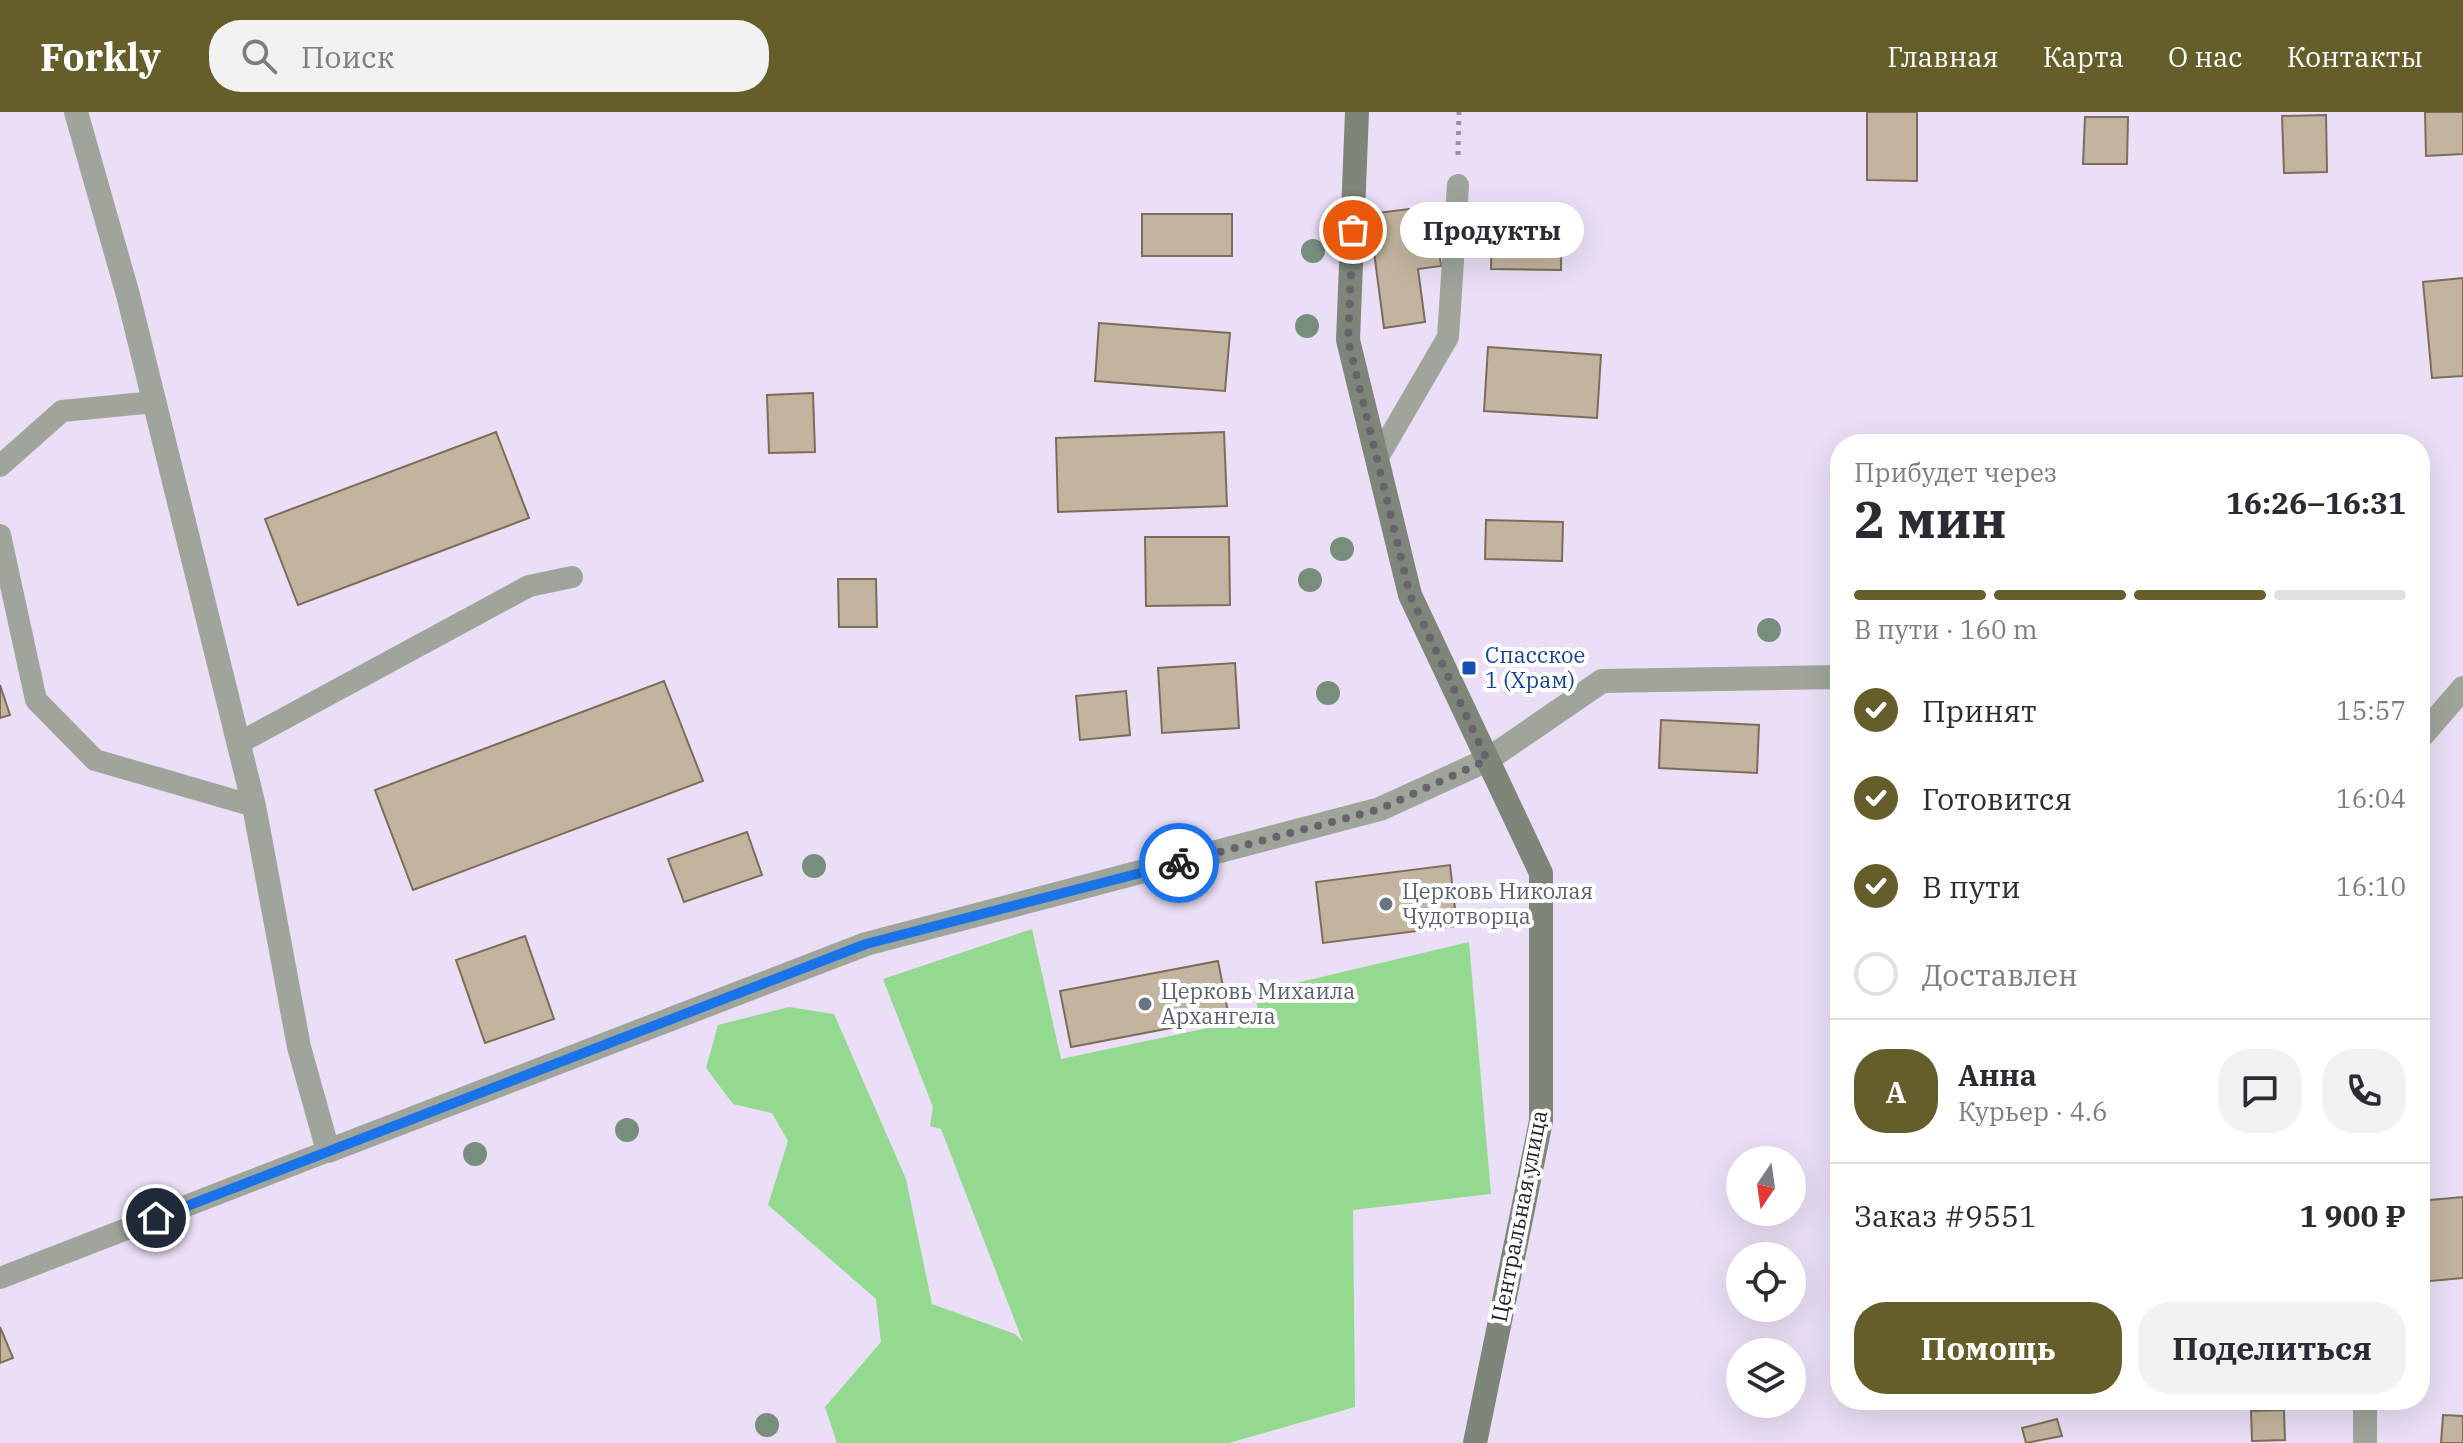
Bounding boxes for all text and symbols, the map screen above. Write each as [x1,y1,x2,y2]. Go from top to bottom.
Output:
search box [209,20,769,92]
text: Forkly [40,32,161,81]
icon: search [237,34,281,78]
text: Поиск [301,37,394,76]
text: Главная [1887,38,1999,75]
text: Карта [2043,38,2124,75]
text: О нас [2168,38,2243,75]
text: Контакты [2287,38,2423,75]
pin [1319,196,1387,264]
callout: Продукты [1401,202,1585,258]
icon: bag [1331,208,1375,252]
text: Продукты [1423,213,1561,247]
text: Прибудет через [1854,455,2057,489]
text: 16:26–16:31 [2226,483,2406,522]
text: 2 мин [1854,485,2007,552]
text: В пути · 160 m [1854,612,2038,646]
place label: Спасское 1 (Храм) [1485,640,1585,694]
marker: Спасское 1 (Храм) [1460,659,1478,677]
icon: check [1854,688,1898,732]
text: Принят [1922,691,2037,730]
text: 15:57 [2336,693,2406,727]
icon: check [1854,776,1898,820]
text: Готовится [1922,779,2072,818]
text: 16:04 [2336,781,2406,815]
courier [1139,823,1219,903]
icon: bike [1157,841,1201,885]
icon: check [1854,864,1898,908]
text: В пути [1922,867,2021,906]
text: 16:10 [2336,869,2406,903]
place label: Церковь Николая Чудотворца [1402,876,1593,930]
marker: Церковь Николая Чудотворца [1377,895,1395,913]
text: Доставлен [1922,955,2078,994]
place label: Церковь Михаила Архангела [1161,976,1355,1030]
marker: Церковь Михаила Архангела [1136,995,1154,1013]
button: chat [2218,1049,2302,1133]
button: phone [2322,1049,2406,1133]
text: Анна [1958,1055,2037,1094]
text: А [1886,1072,1906,1111]
text: Курьер · 4.6 [1958,1094,2108,1128]
street label: Центральная улица [1484,1107,1553,1324]
north arrow [1726,1146,1806,1226]
map controls [1726,1146,1806,1418]
pin [122,1184,190,1252]
icon: home [134,1196,178,1240]
text: Заказ #9551 [1854,1196,2037,1235]
text: 1 900 ₽ [2300,1196,2406,1235]
button: locate [1726,1242,1806,1322]
button: Помощь [1854,1302,2122,1394]
button: Поделиться [2138,1302,2406,1394]
button: layers [1726,1338,1806,1418]

